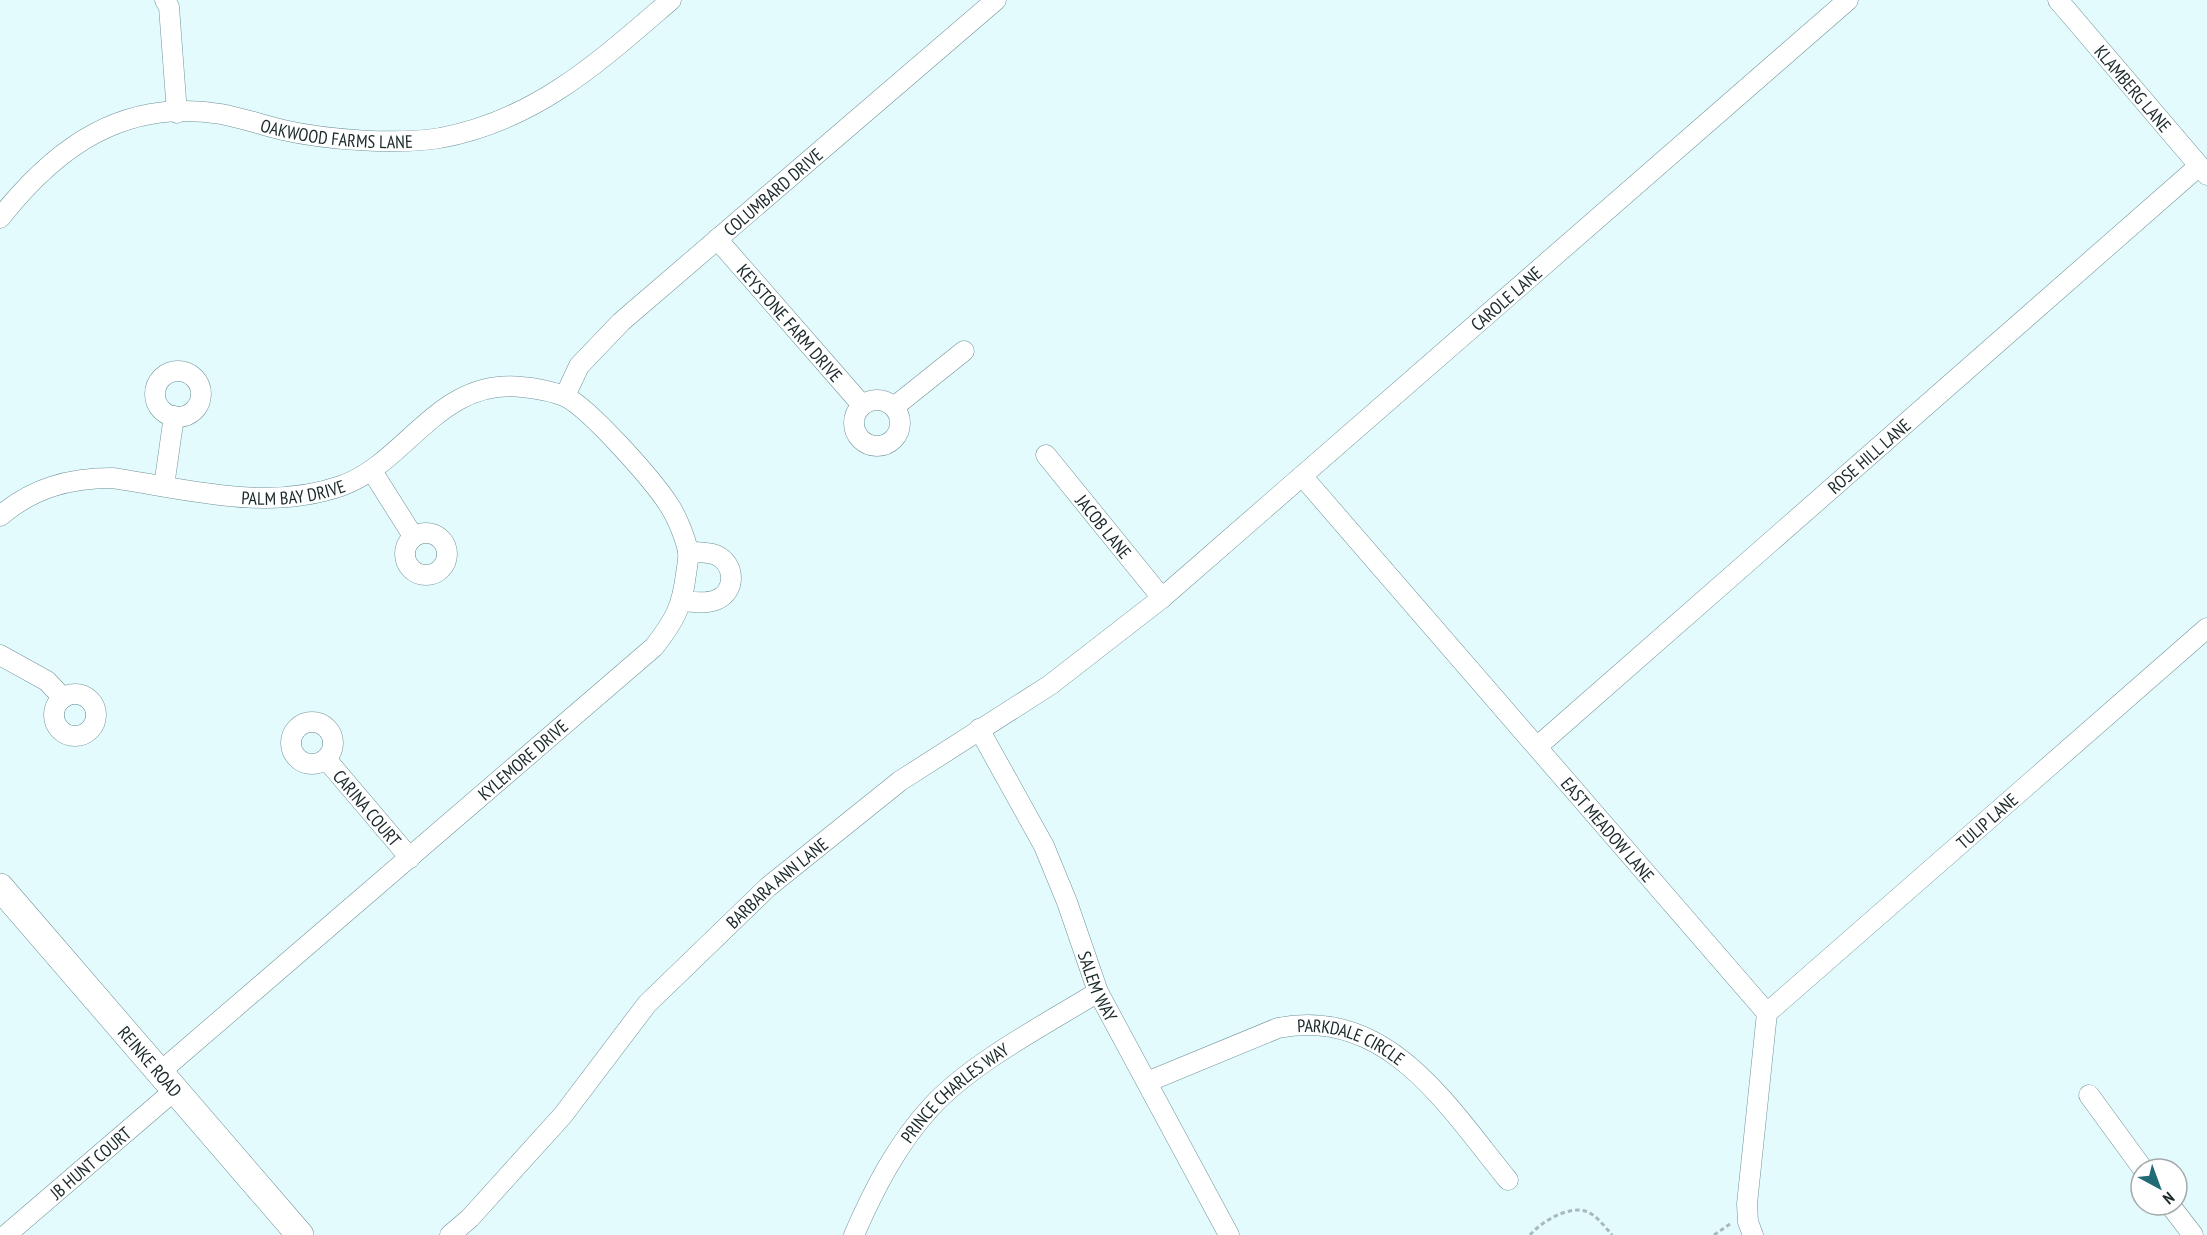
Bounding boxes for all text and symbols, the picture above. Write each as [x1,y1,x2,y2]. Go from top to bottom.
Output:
street label: KLAMBERG LANE [2090,40,2177,137]
street label: OAKWOOD FARMS LANE [258,113,413,153]
street label: COLUMBARD DRIVE [718,143,827,241]
street label: KEYSTONE FARM DRIVE [732,259,848,386]
street label: CAROLE LANE [1466,261,1546,335]
street label: ROSE HILL LANE [1822,413,1915,498]
street label: PALM BAY DRIVE [241,474,348,509]
street label: JACOB LANE [1070,489,1137,563]
street label: KYLEMORE DRIVE [473,715,573,805]
street label: CARINA COURT [328,765,406,851]
street label: EAST MEADOW LANE [1556,772,1660,886]
street label: TULIP LANE [1951,788,2022,854]
street label: BARBARA ANN LANE [721,832,832,933]
street label: SALEM WAY [1073,948,1123,1026]
street label: PARKDALE CIRCLE [1297,1013,1410,1070]
street label: REINKE ROAD [113,1021,187,1101]
street label: PRINCE CHARLES WAY [895,1037,1014,1147]
street label: JB HUNT COURT [44,1122,136,1205]
north arrow [2129,1157,2189,1217]
text: N [2159,1188,2179,1209]

